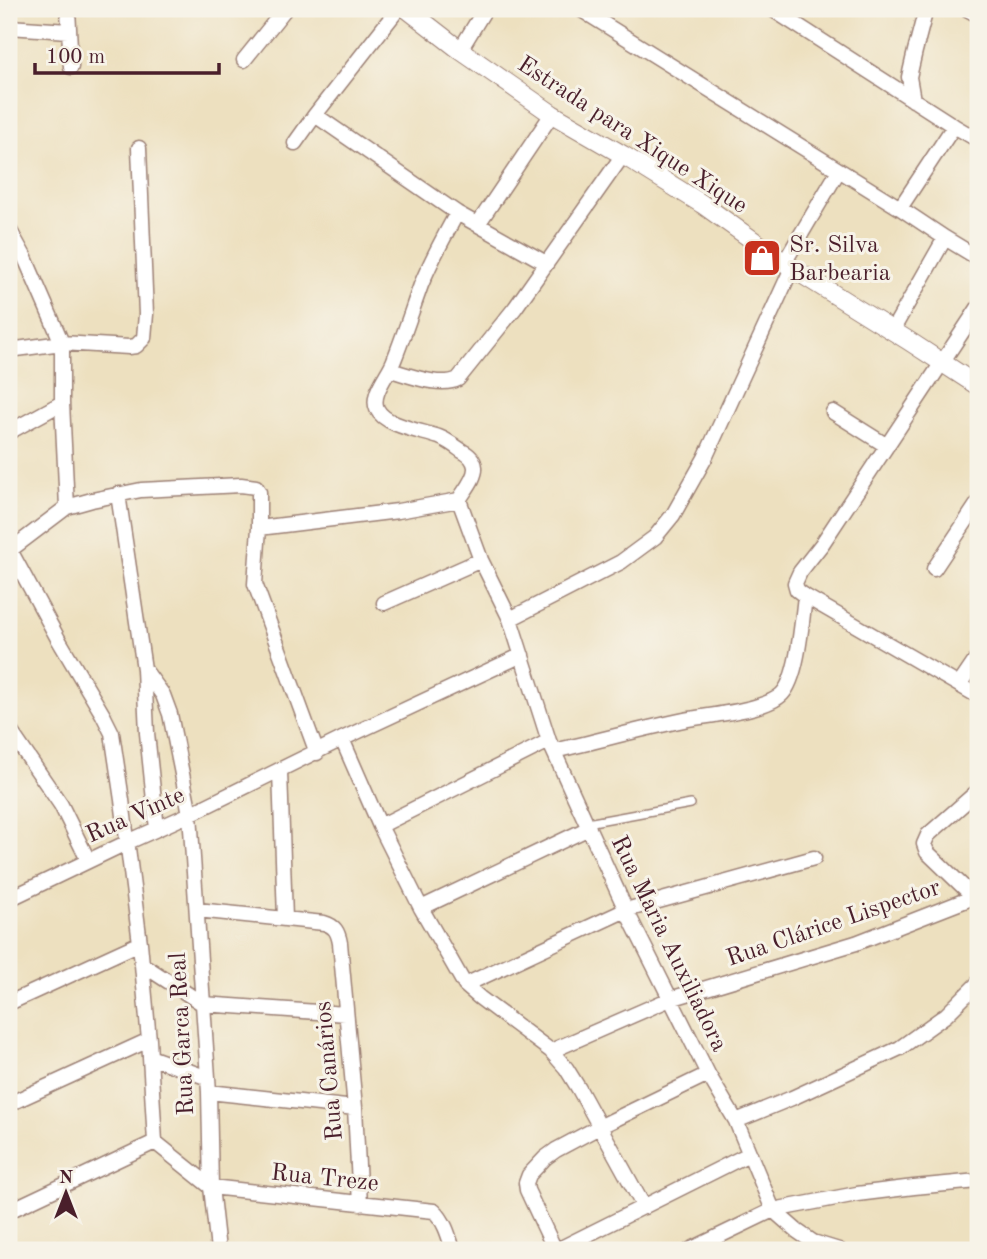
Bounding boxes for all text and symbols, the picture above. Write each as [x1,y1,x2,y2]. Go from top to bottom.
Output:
scale bar [35,32,219,76]
text: 100 m [46,47,105,68]
street label: Estrada para Xique Xique [513,53,751,219]
place label: Sr. Silva Barbearia [789,234,891,286]
shop icon: Sr. Silva Barbearia [741,237,783,279]
street label: Rua Vinte [83,784,189,848]
street label: Rua Maria Auxiliadora [606,832,731,1056]
street label: Rua Clárice Lispector [724,876,944,972]
street label: Rua Garca Real [167,952,199,1116]
street label: Rua Canários [312,1000,348,1142]
north arrow [32,1158,102,1228]
street label: Rua Treze [270,1161,380,1197]
text: N [59,1169,74,1188]

